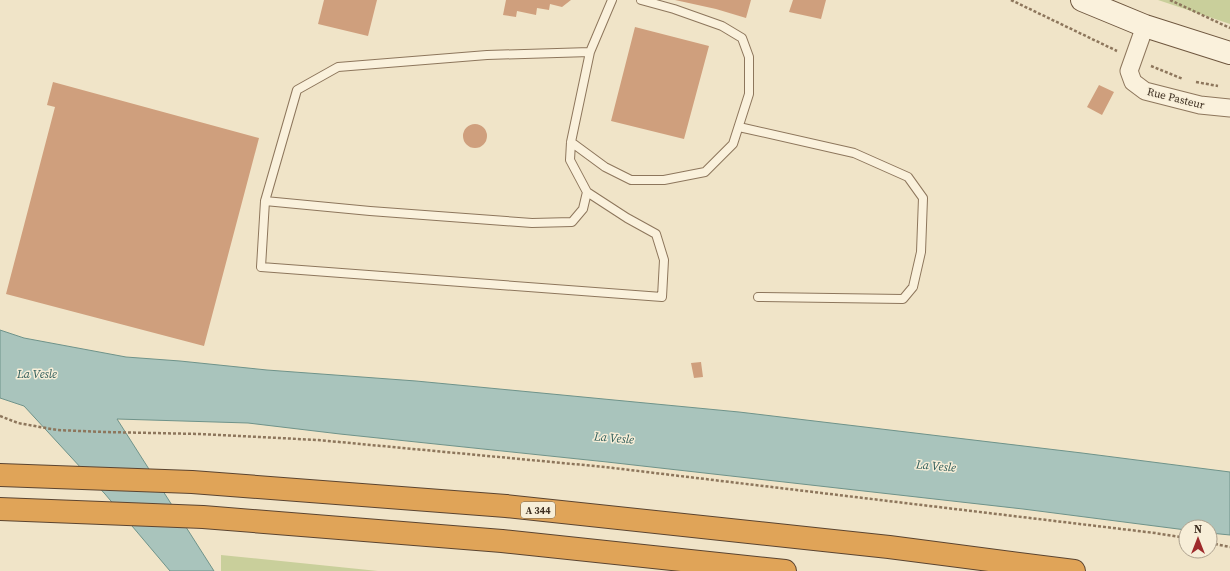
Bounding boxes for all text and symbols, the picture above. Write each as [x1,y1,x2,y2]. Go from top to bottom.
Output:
street label: Rue Pasteur [1146,84,1206,113]
water label: La Vesle [16,366,57,382]
water label: La Vesle [592,428,635,448]
water label: La Vesle [914,456,957,476]
road number: A 344 [521,502,555,518]
north arrow [1178,519,1218,559]
text: N [1194,522,1202,537]

